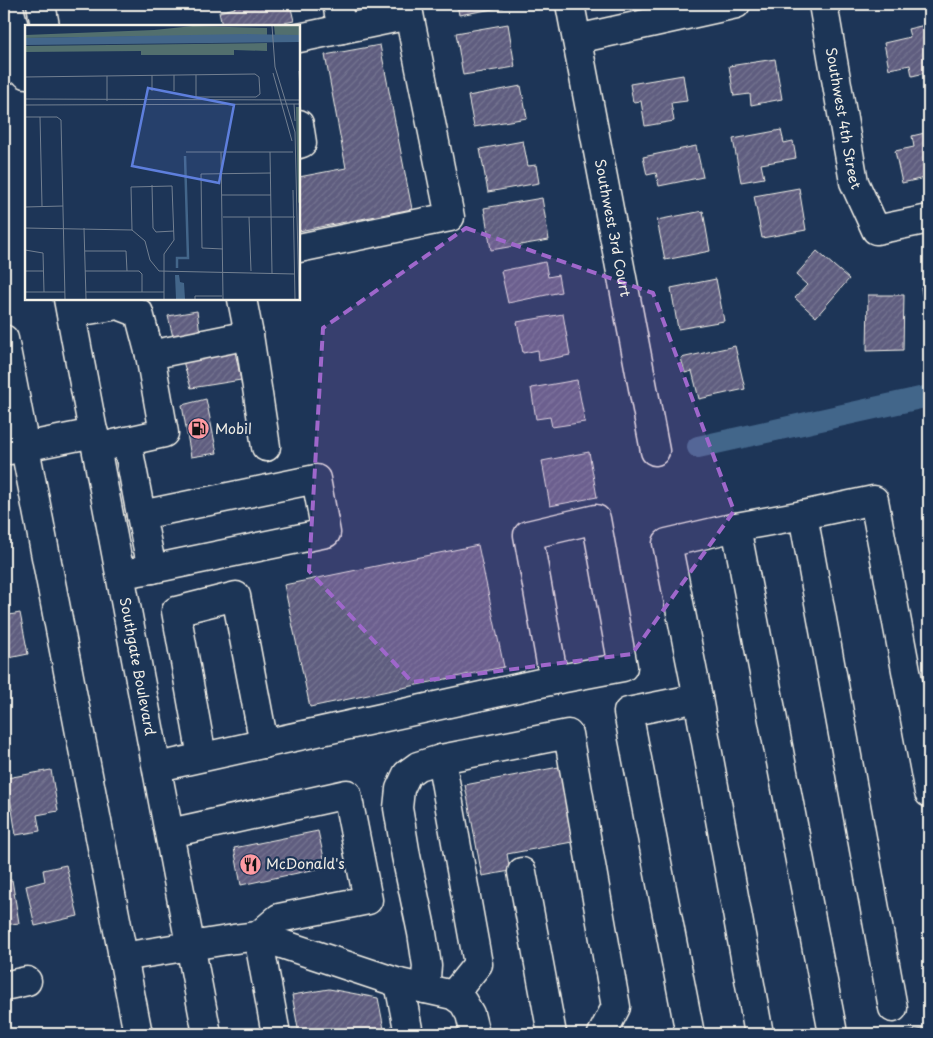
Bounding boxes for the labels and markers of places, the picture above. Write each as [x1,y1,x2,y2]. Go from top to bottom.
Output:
fuel station icon: Mobil [187,417,211,441]
place label: Mobil [215,418,252,439]
restaurant icon: McDonald's [238,852,262,876]
place label: McDonald's [266,853,345,874]

